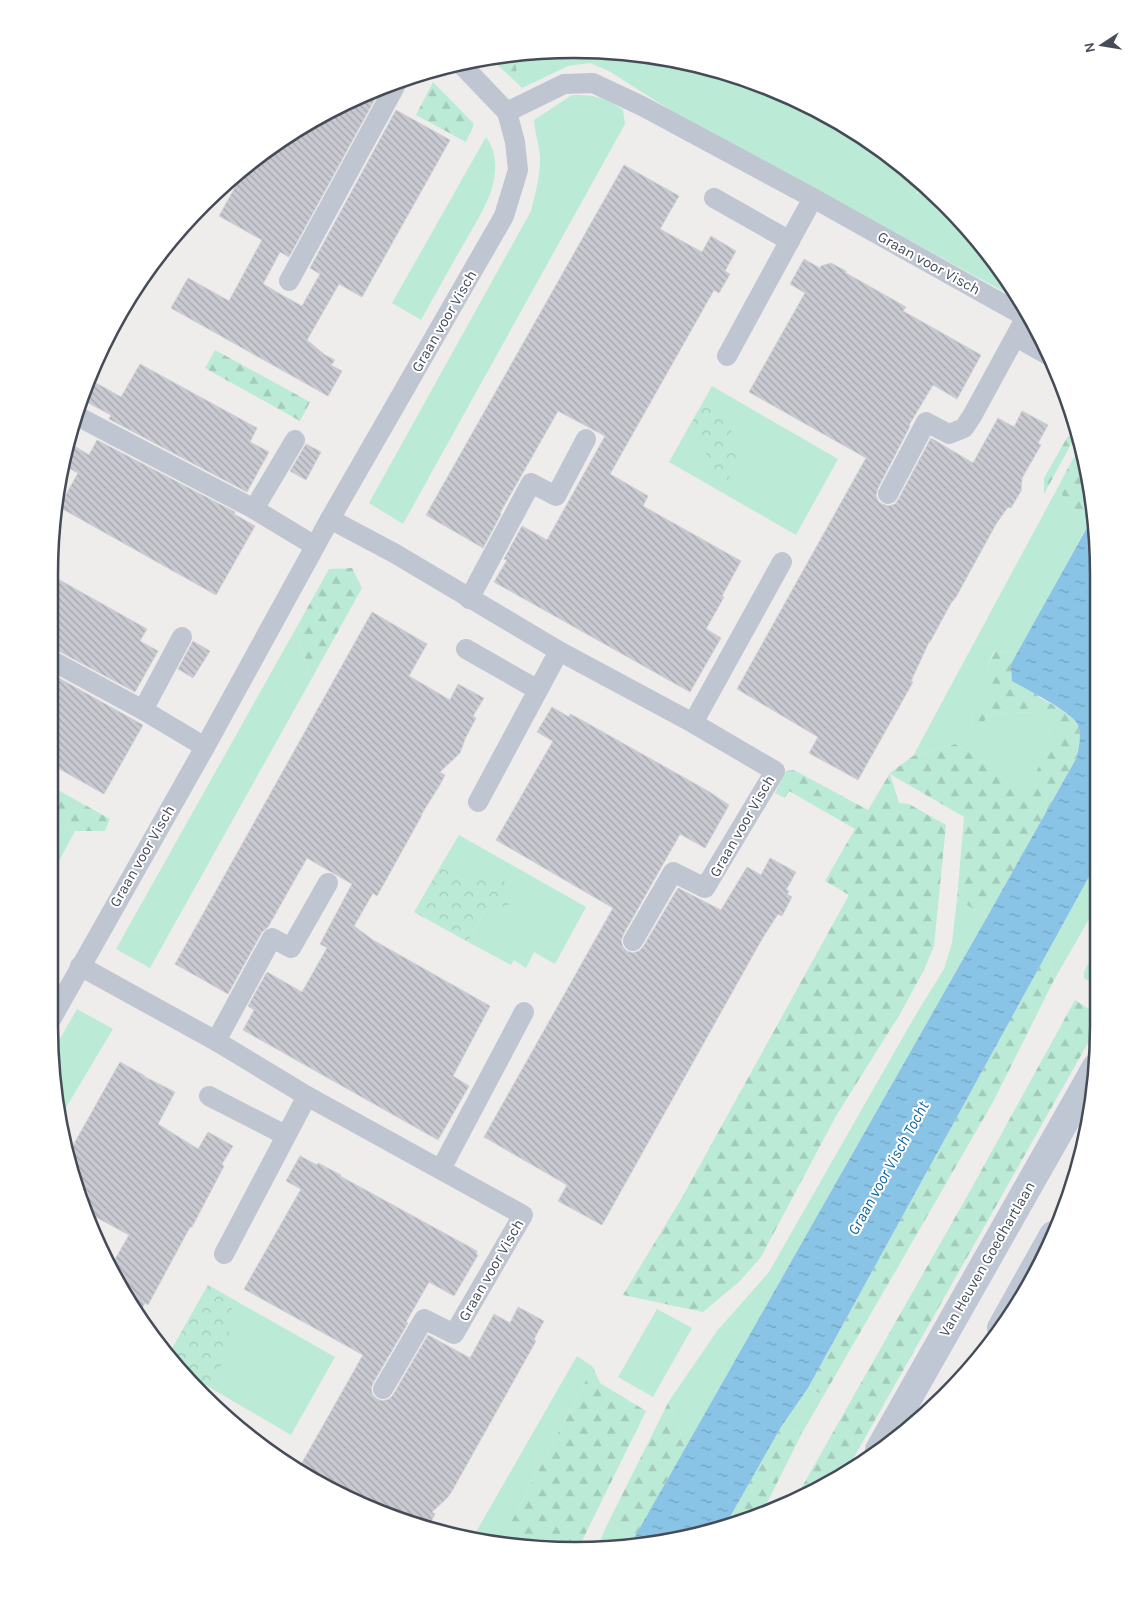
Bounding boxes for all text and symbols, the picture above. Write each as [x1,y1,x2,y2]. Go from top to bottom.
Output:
north arrow [1077,20,1127,70]
text: N [1080,41,1099,54]
street label: Graan voor Visch [874,227,984,299]
street label: Graan voor Visch [408,267,480,375]
street label: Graan voor Visch [706,772,778,880]
street label: Graan voor Visch [106,802,178,910]
water label: Graan voor Visch Tocht [843,1097,933,1238]
street label: Van Heuven Goedhartlaan [935,1178,1039,1340]
street label: Graan voor Visch [455,1216,527,1324]

